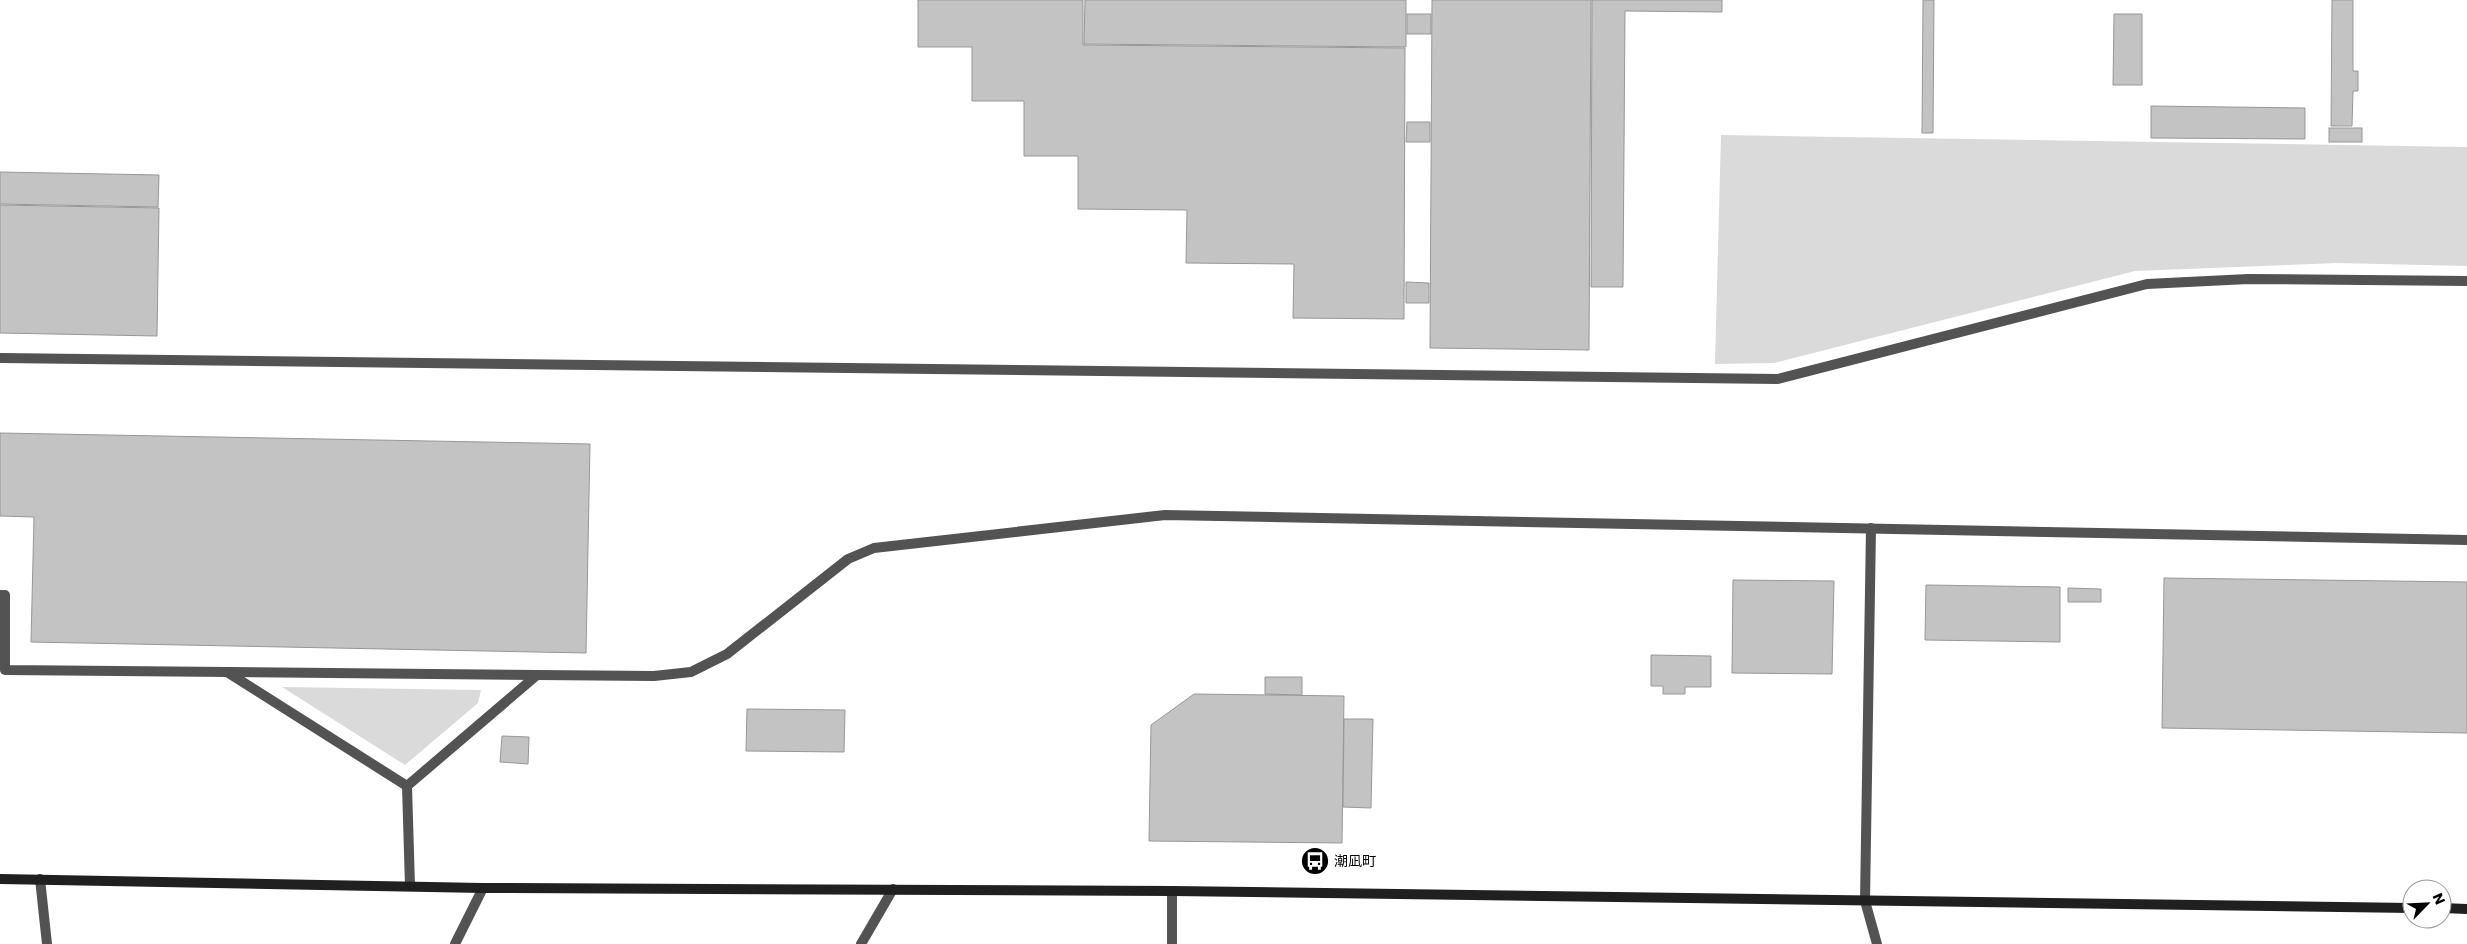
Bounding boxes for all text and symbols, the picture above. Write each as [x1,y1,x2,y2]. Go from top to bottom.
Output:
bus stop icon: 潮凪町 [1300,846,1330,876]
place label: 潮凪町 [1334,851,1376,871]
north arrow [2402,879,2452,929]
text: N [2428,890,2450,908]

